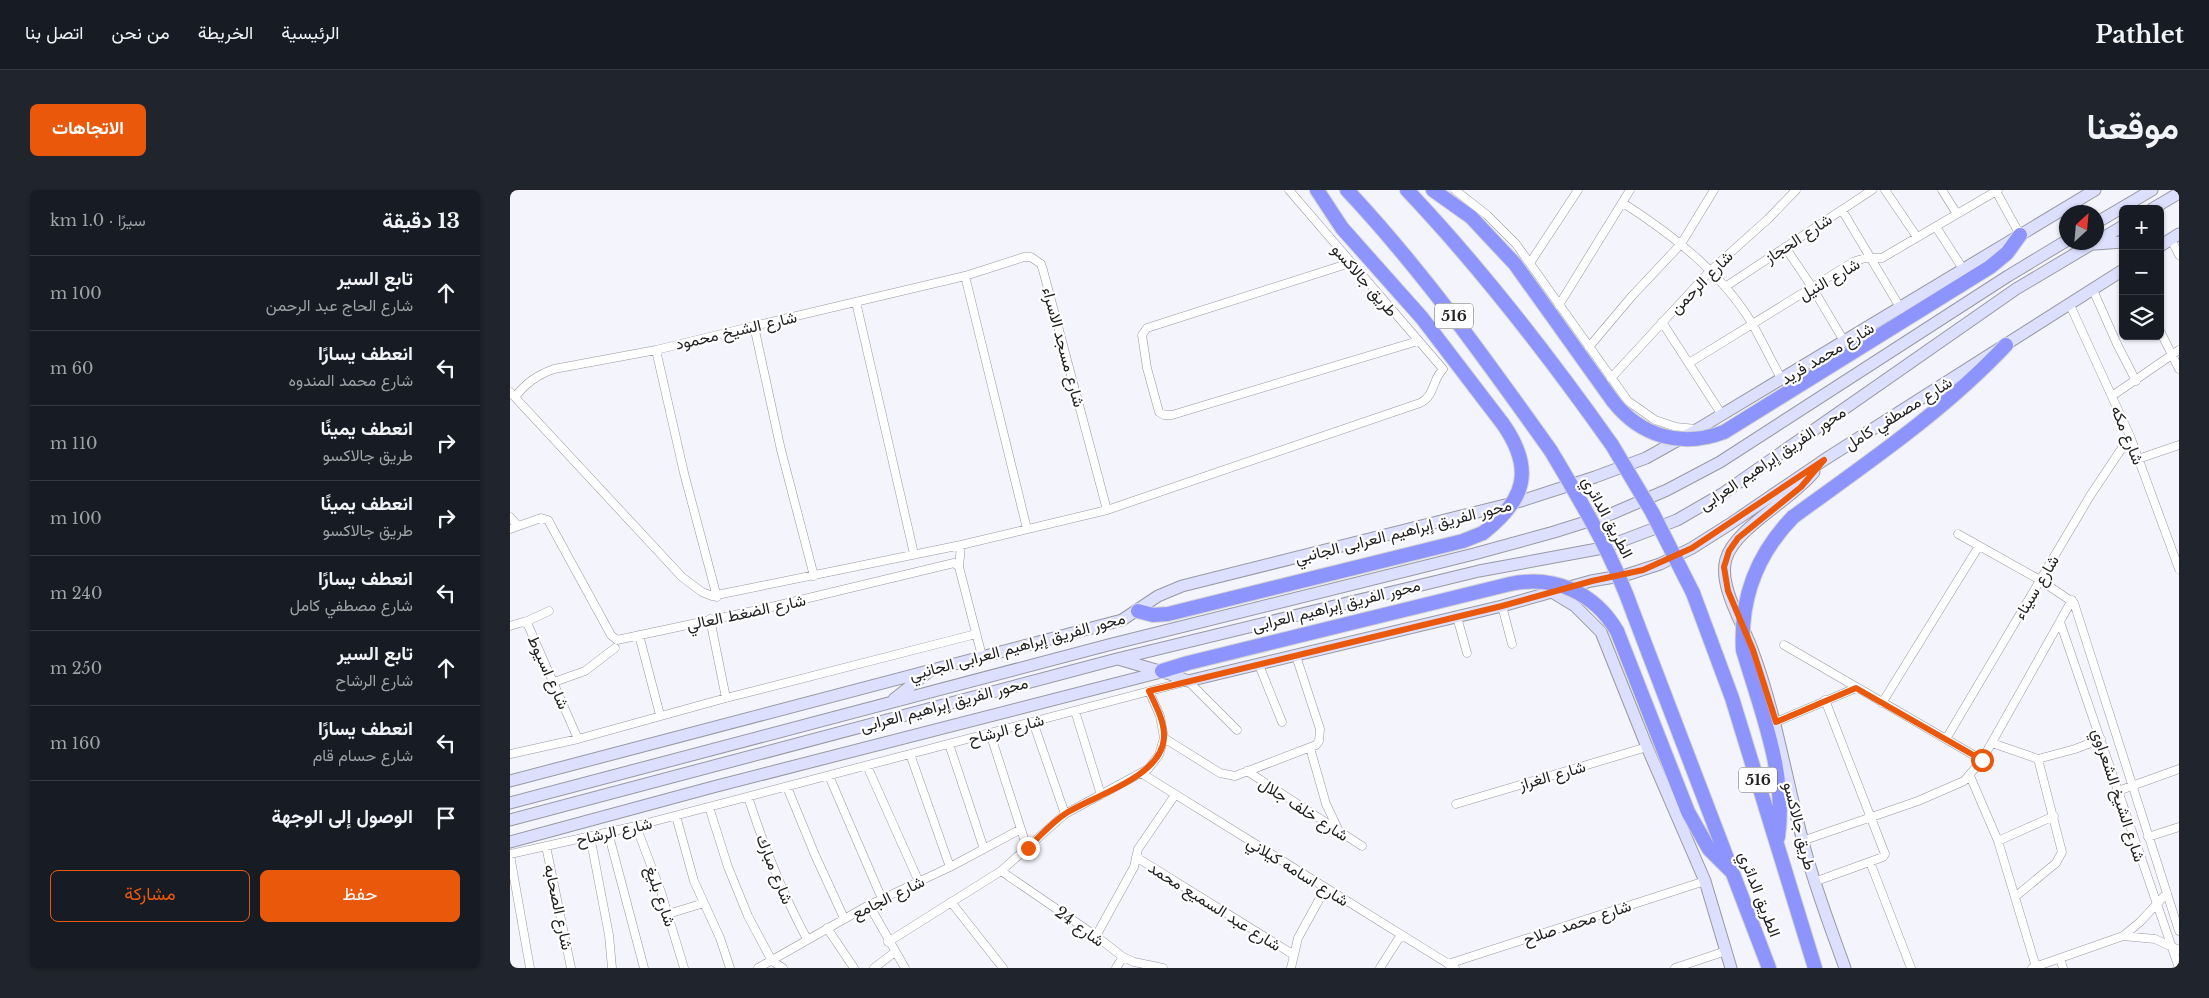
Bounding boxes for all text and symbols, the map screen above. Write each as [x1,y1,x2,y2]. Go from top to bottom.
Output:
text: Pathlet [2095,20,2184,49]
text: اتصل بنا [25,22,83,44]
text: من نحن [111,22,170,44]
text: الخريطة [198,22,253,44]
text: الرئيسية [281,22,340,44]
button: الاتجاهات [30,104,146,156]
text: موقعنا [2086,105,2179,148]
north arrow [2059,205,2104,250]
map controls [2119,205,2164,340]
button: + [2119,205,2164,250]
text: 13 دقيقة [382,208,460,234]
street label: شارع الحجاز [1760,209,1837,269]
text: سيرًا · 1.0 km [50,210,146,230]
street label: طريق جالاكسو [1327,239,1402,321]
street label: شارع الرحمن [1665,246,1738,319]
button: − [2119,250,2164,295]
street label: شارع النيل [1795,253,1864,306]
text: تابع السير [337,267,413,290]
icon: ahead [432,279,460,307]
text: 100 m [50,283,102,303]
street label: شارع مسجد الاسراء [1036,285,1090,410]
text: شارع الحاج عبد الرحمن [266,295,413,315]
button: layers [2119,295,2164,340]
road number: 516 [1435,304,1473,328]
street label: شارع الشيخ محمود [673,306,799,356]
street label: شارع محمد فريد [1777,317,1878,390]
text: انعطف يسارًا [318,342,413,365]
icon: left [432,354,460,382]
text: 60 m [50,358,93,378]
text: شارع محمد المندوه [289,370,413,390]
street label: شارع مصطفي كامل [1840,372,1958,458]
street label: محور الفريق إبراهيم العرابى [1695,401,1850,515]
street label: شارع مكه [2105,403,2149,468]
text: انعطف يمينًا [320,417,413,440]
icon: right [432,429,460,457]
text: 110 m [50,433,97,453]
text: طريق جالاكسو [323,445,413,465]
street label: الطريق الدائري [1574,473,1638,563]
text: انعطف يمينًا [320,492,413,515]
street label: محور الفريق إبراهيم العرابى الجانبي [1293,494,1514,572]
icon: right [432,504,460,532]
text: 100 m [50,508,102,528]
text: طريق جالاكسو [323,520,413,540]
street label: شارع سيناء [2009,551,2065,624]
text: انعطف يسارًا [318,567,413,590]
street label: محور الفريق إبراهيم العرابى [1250,574,1422,637]
icon: left [432,579,460,607]
text: 240 m [50,583,102,603]
street label: شارع الضغط العالي [685,590,808,638]
text: شارع مصطفي كامل [290,595,413,615]
street label: محور الفريق إبراهيم العرابى الجانبي [907,608,1128,688]
street label: شارع اسيوط [522,632,574,713]
text: تابع السير [337,642,413,665]
icon: ahead [432,654,460,682]
text: 250 m [50,658,102,678]
text: شارع الرشاح [335,670,413,690]
street label: محور الفريق إبراهيم العرابى [858,672,1030,737]
street label: شارع الرشاح [966,709,1047,751]
text: انعطف يسارًا [318,717,413,740]
street label: شارع الشيخ الشعراوي [2084,726,2150,865]
icon: left [432,729,460,757]
text: 160 m [50,733,101,753]
text: شارع حسام قام [313,745,413,765]
route start [1971,749,1994,772]
street label: شارع الغراز [1515,756,1588,796]
road number: 516 [1739,768,1777,792]
street label: شارع خلف جلال [1254,773,1352,847]
street label: طريق جالاكسو [1778,780,1821,872]
icon: arrive [432,804,460,832]
text: الوصول إلى الوجهة [272,805,413,828]
street label: شارع الرشاح [574,813,654,851]
street label: شارع مبارك [750,831,798,908]
street label: شارع اسامه كيلاني [1241,832,1353,914]
route end [1017,837,1040,860]
street label: الطريق الدائري [1731,848,1785,941]
street label: شارع عبد السميع محمد [1144,857,1285,957]
street label: شارع الصحابه [538,862,578,952]
street label: شارع بليغ [639,863,681,930]
button: مشاركة [50,870,250,922]
button: حفظ [260,870,460,922]
street label: شارع الجامع [848,871,928,925]
street label: شارع محمد صلاح [1521,895,1634,951]
street label: شارع 24 [1050,901,1109,952]

